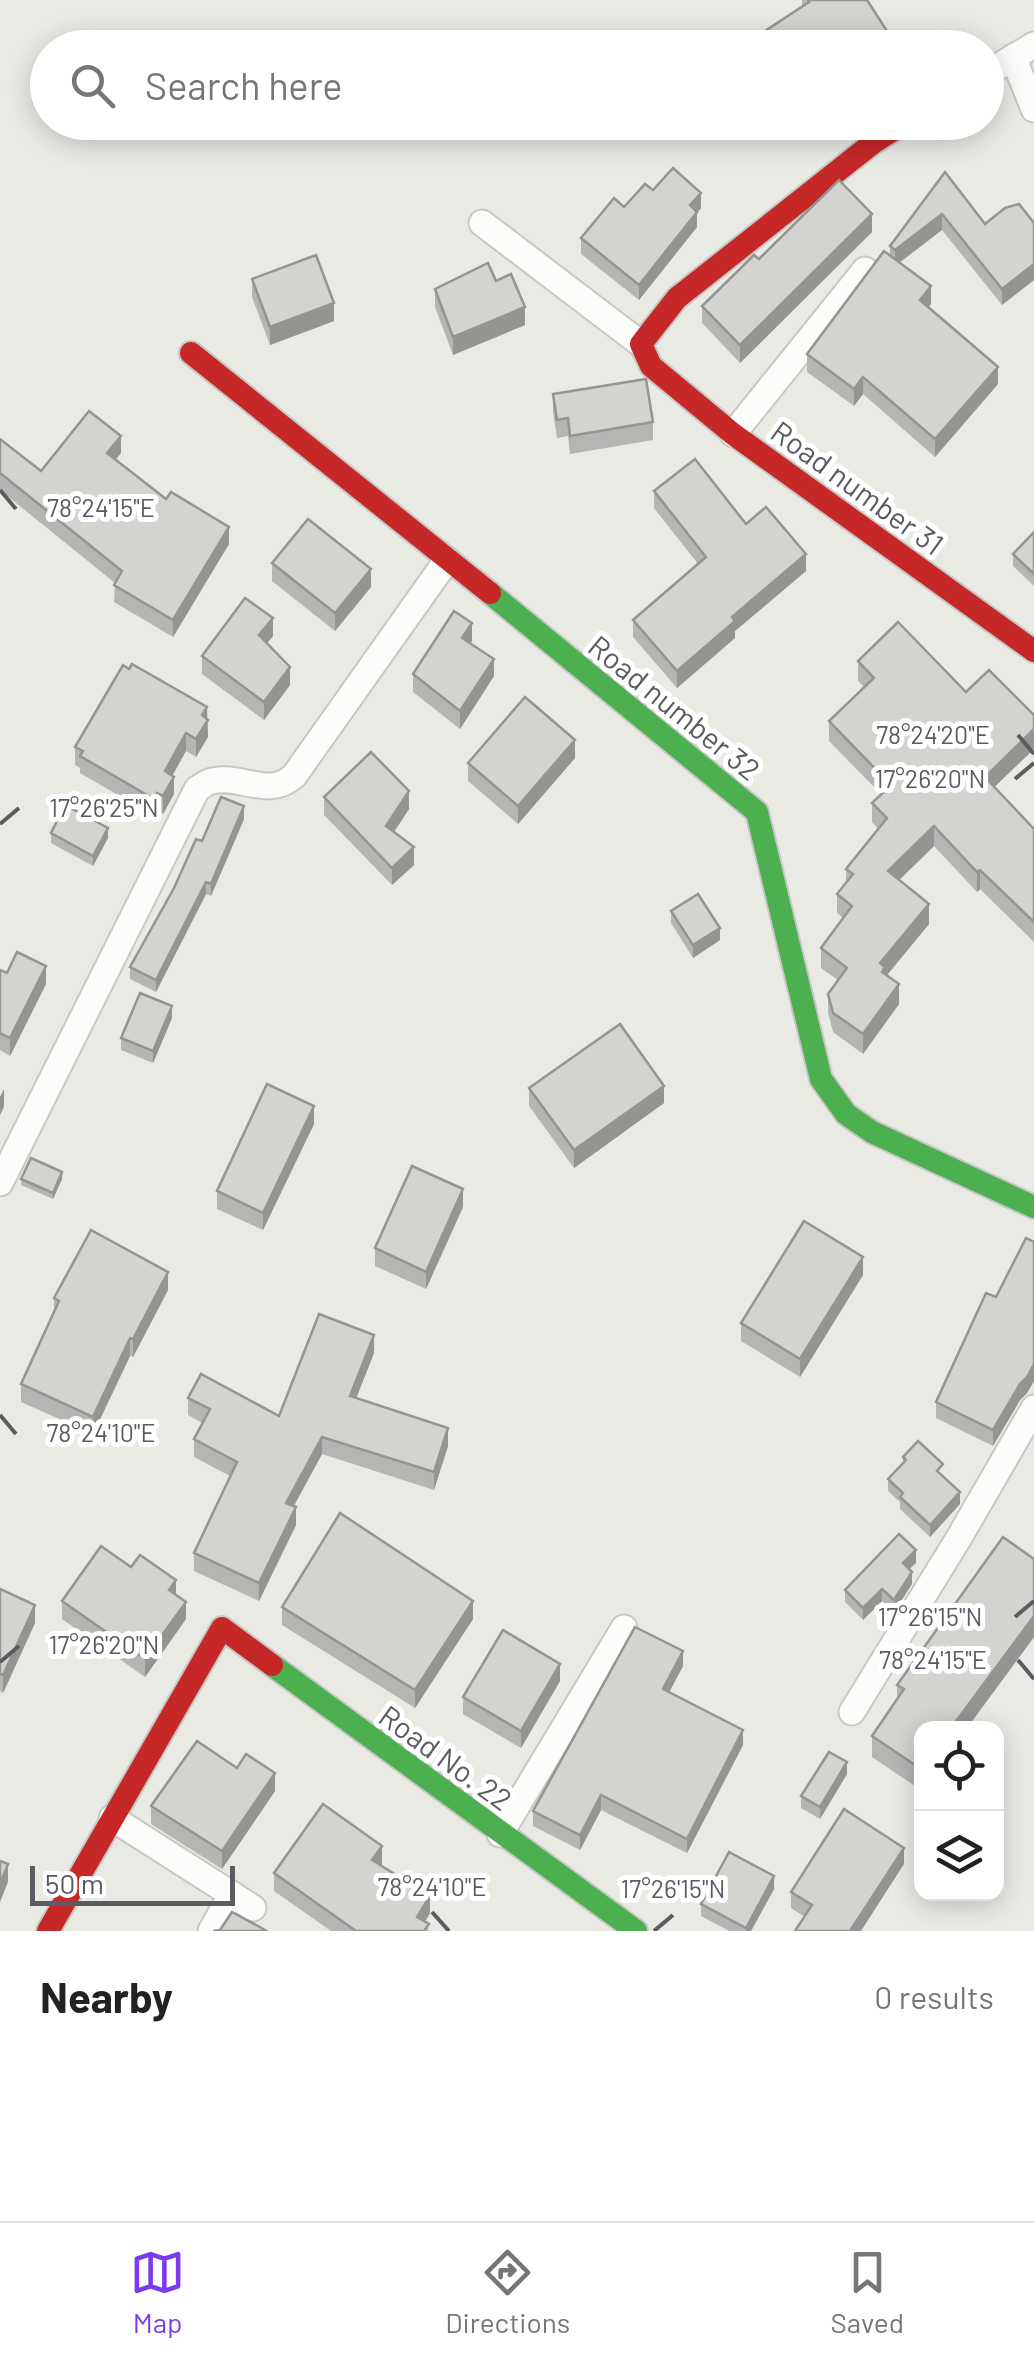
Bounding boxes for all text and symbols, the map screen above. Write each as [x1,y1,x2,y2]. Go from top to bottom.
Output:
search box [30,30,1004,140]
icon: search [65,58,120,113]
text: Search here [145,62,343,108]
street label: Road number 31 [765,412,951,562]
text: 78°24'15"E [47,492,155,522]
street label: Road number 32 [582,627,768,787]
text: 78°24'20"E [876,719,990,749]
text: 17°26'20"N [875,763,985,793]
text: 17°26'25"N [49,792,159,822]
text: 78°24'10"E [46,1417,156,1447]
text: 17°26'15"N [878,1601,982,1631]
text: 17°26'20"N [49,1629,159,1659]
text: 78°24'15"E [879,1644,987,1674]
street label: Road No. 22 [373,1697,519,1817]
map controls [914,1721,1004,1901]
button: locate [914,1721,1004,1811]
button: layers [914,1811,1004,1901]
scale bar [30,1861,235,1906]
text: 50 m [45,1866,104,1900]
text: 78°24'10"E [377,1871,487,1901]
text: 17°26'15"N [621,1873,725,1903]
text: Nearby [40,1971,173,2021]
text: 0 results [874,1977,994,2015]
tab: Map [130,2245,185,2339]
tab: Directions [445,2245,570,2339]
tab: Saved [830,2245,904,2339]

